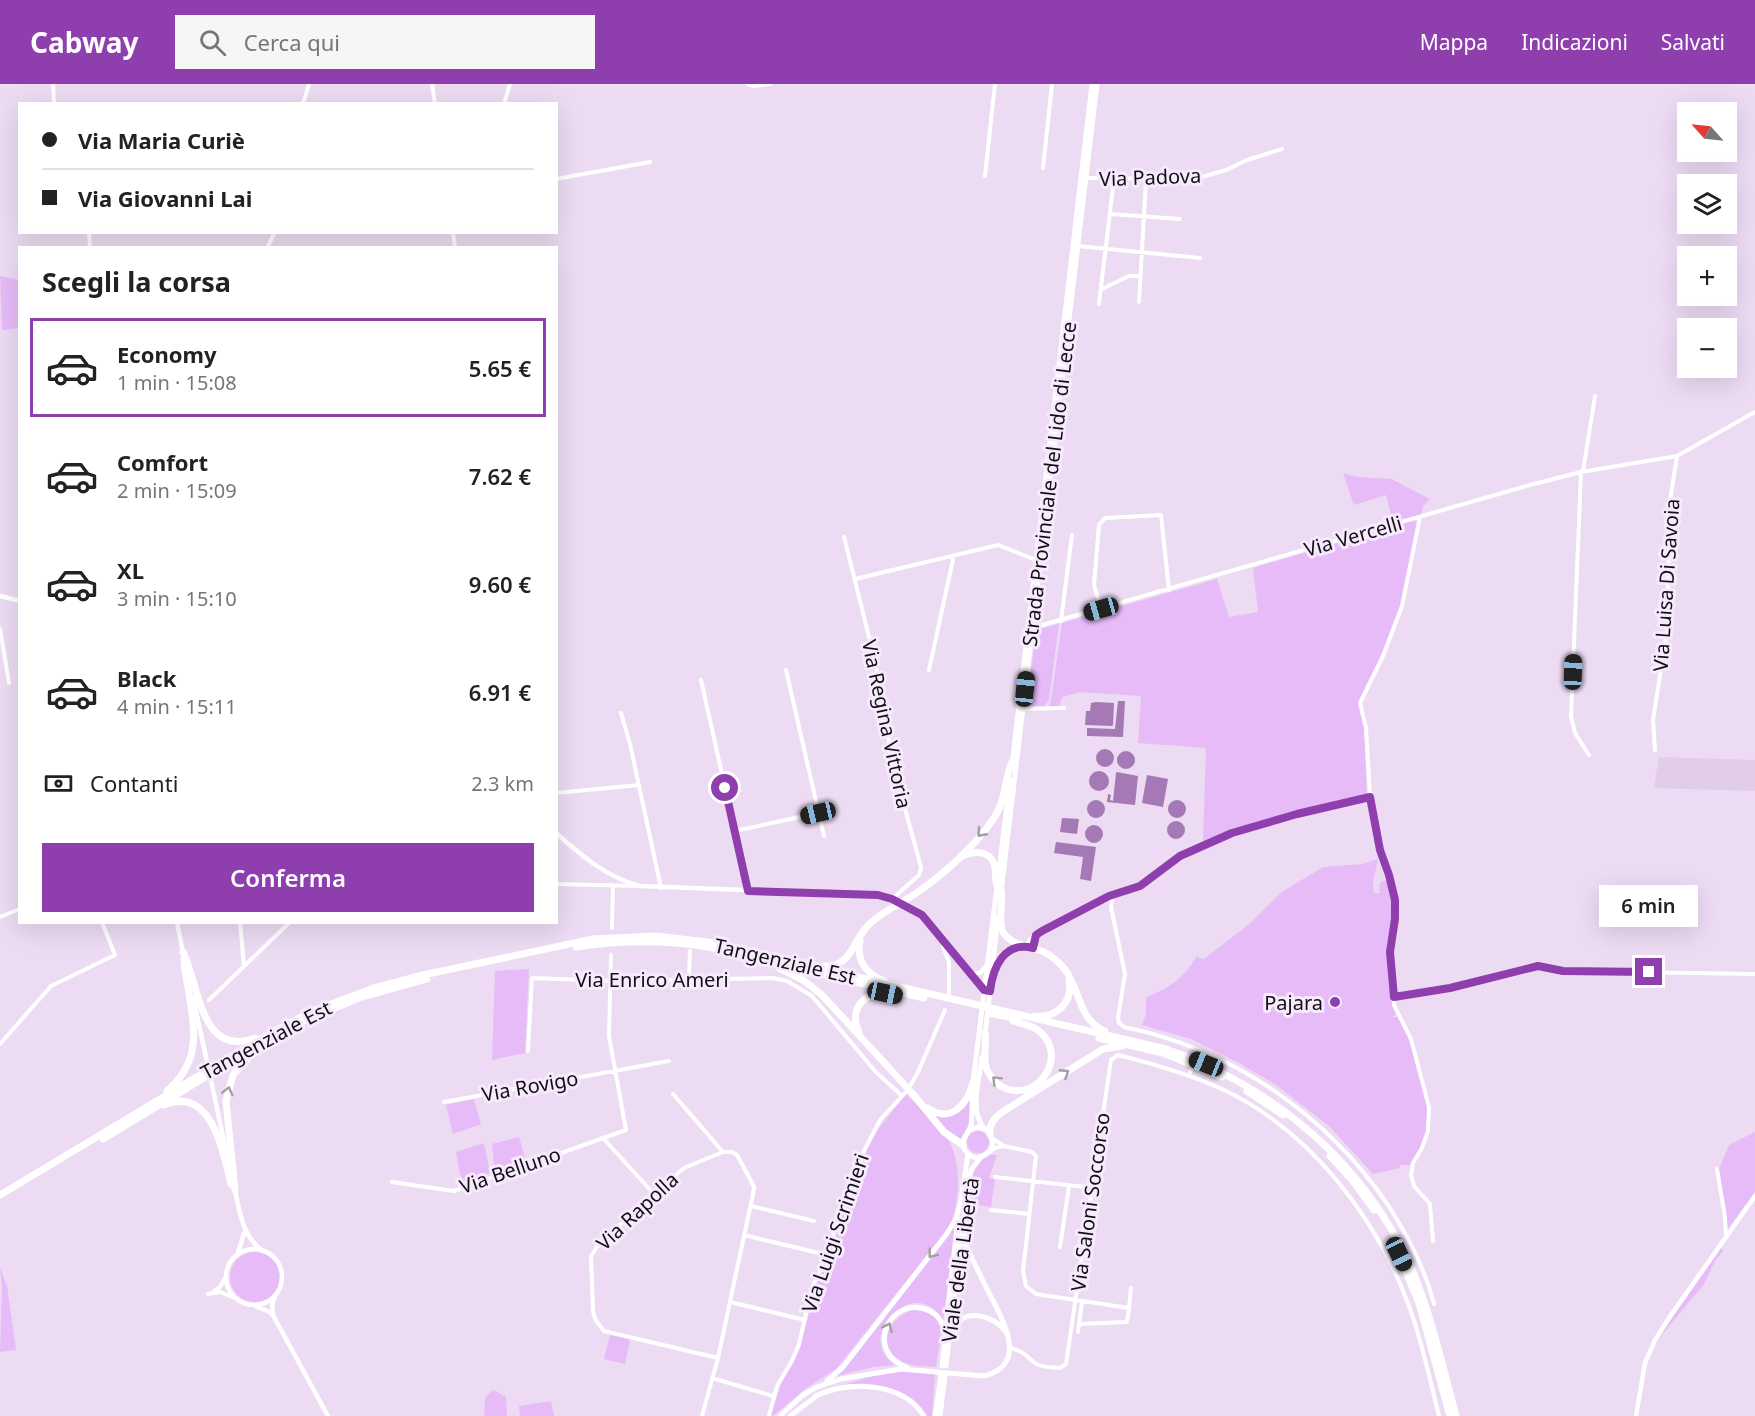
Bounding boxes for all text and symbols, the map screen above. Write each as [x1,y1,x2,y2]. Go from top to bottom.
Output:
search box [175,15,595,69]
text: Cabway [30,23,139,61]
icon: search [196,26,229,59]
text: Cerca qui [244,27,340,57]
text: Mappa [1420,28,1488,56]
text: Indicazioni [1521,28,1628,56]
text: Salvati [1661,28,1725,56]
north arrow [1677,102,1737,162]
map controls [1677,102,1737,378]
text: Via Maria Curiè [78,125,245,155]
street label: Via Padova [1098,162,1202,192]
button: layers [1677,174,1737,234]
text: Via Giovanni Lai [78,183,252,213]
button: + [1677,246,1737,306]
text: Scegli la corsa [42,263,231,300]
button: − [1677,318,1737,378]
street label: Strada Provinciale del Lido di Lecce [1016,320,1082,648]
text: Economy [117,339,216,369]
icon: car [45,341,99,395]
text: 5.65 € [469,353,531,383]
text: 1 min · 15:08 [117,369,237,396]
text: Comfort [117,447,208,477]
icon: car [45,449,99,503]
text: 7.62 € [469,461,531,491]
text: 2 min · 15:09 [117,477,237,504]
street label: Via Luisa Di Savoia [1646,498,1686,672]
street label: Via Vercelli [1301,509,1405,563]
text: XL [117,555,144,585]
icon: car [45,557,99,611]
text: 9.60 € [469,569,531,599]
text: 3 min · 15:10 [117,585,237,612]
car [1081,595,1121,623]
street label: Via Regina Vittoria [856,637,918,811]
car [1563,654,1583,690]
text: Black [117,663,176,693]
icon: car [45,665,99,719]
car [1014,670,1036,708]
text: 6.91 € [469,677,531,707]
text: 4 min · 15:11 [117,693,237,720]
icon: cash [42,767,75,800]
text: Contanti [90,768,178,798]
text: 2.3 km [471,770,534,797]
route start [711,774,738,801]
car [798,800,838,826]
one-way arrow [977,826,988,837]
button: Conferma [42,843,534,912]
callout: 6 min [1600,885,1698,927]
text: 6 min [1621,892,1676,919]
street label: Tangenziale Est [712,932,858,990]
route end [1635,958,1662,985]
street label: Via Enrico Ameri [575,966,729,993]
car [866,980,904,1006]
place label: Pajara [1264,989,1323,1016]
street label: Tangenziale Est [196,994,336,1086]
marker: Pajara [1328,995,1342,1009]
car [1186,1049,1226,1079]
street label: Via Rovigo [480,1064,580,1108]
one-way arrow [1059,1069,1069,1081]
one-way arrow [992,1076,1002,1087]
one-way arrow [221,1086,234,1096]
street label: Via Saloni Soccorso [1064,1111,1116,1293]
street label: Via Belluno [456,1140,564,1200]
street label: Via Luigi Scrimieri [795,1150,875,1316]
street label: Via Rapolla [590,1166,684,1256]
street label: Viale della Libertà [935,1176,985,1344]
car [1383,1234,1415,1274]
one-way arrow [928,1248,939,1259]
one-way arrow [881,1322,893,1333]

